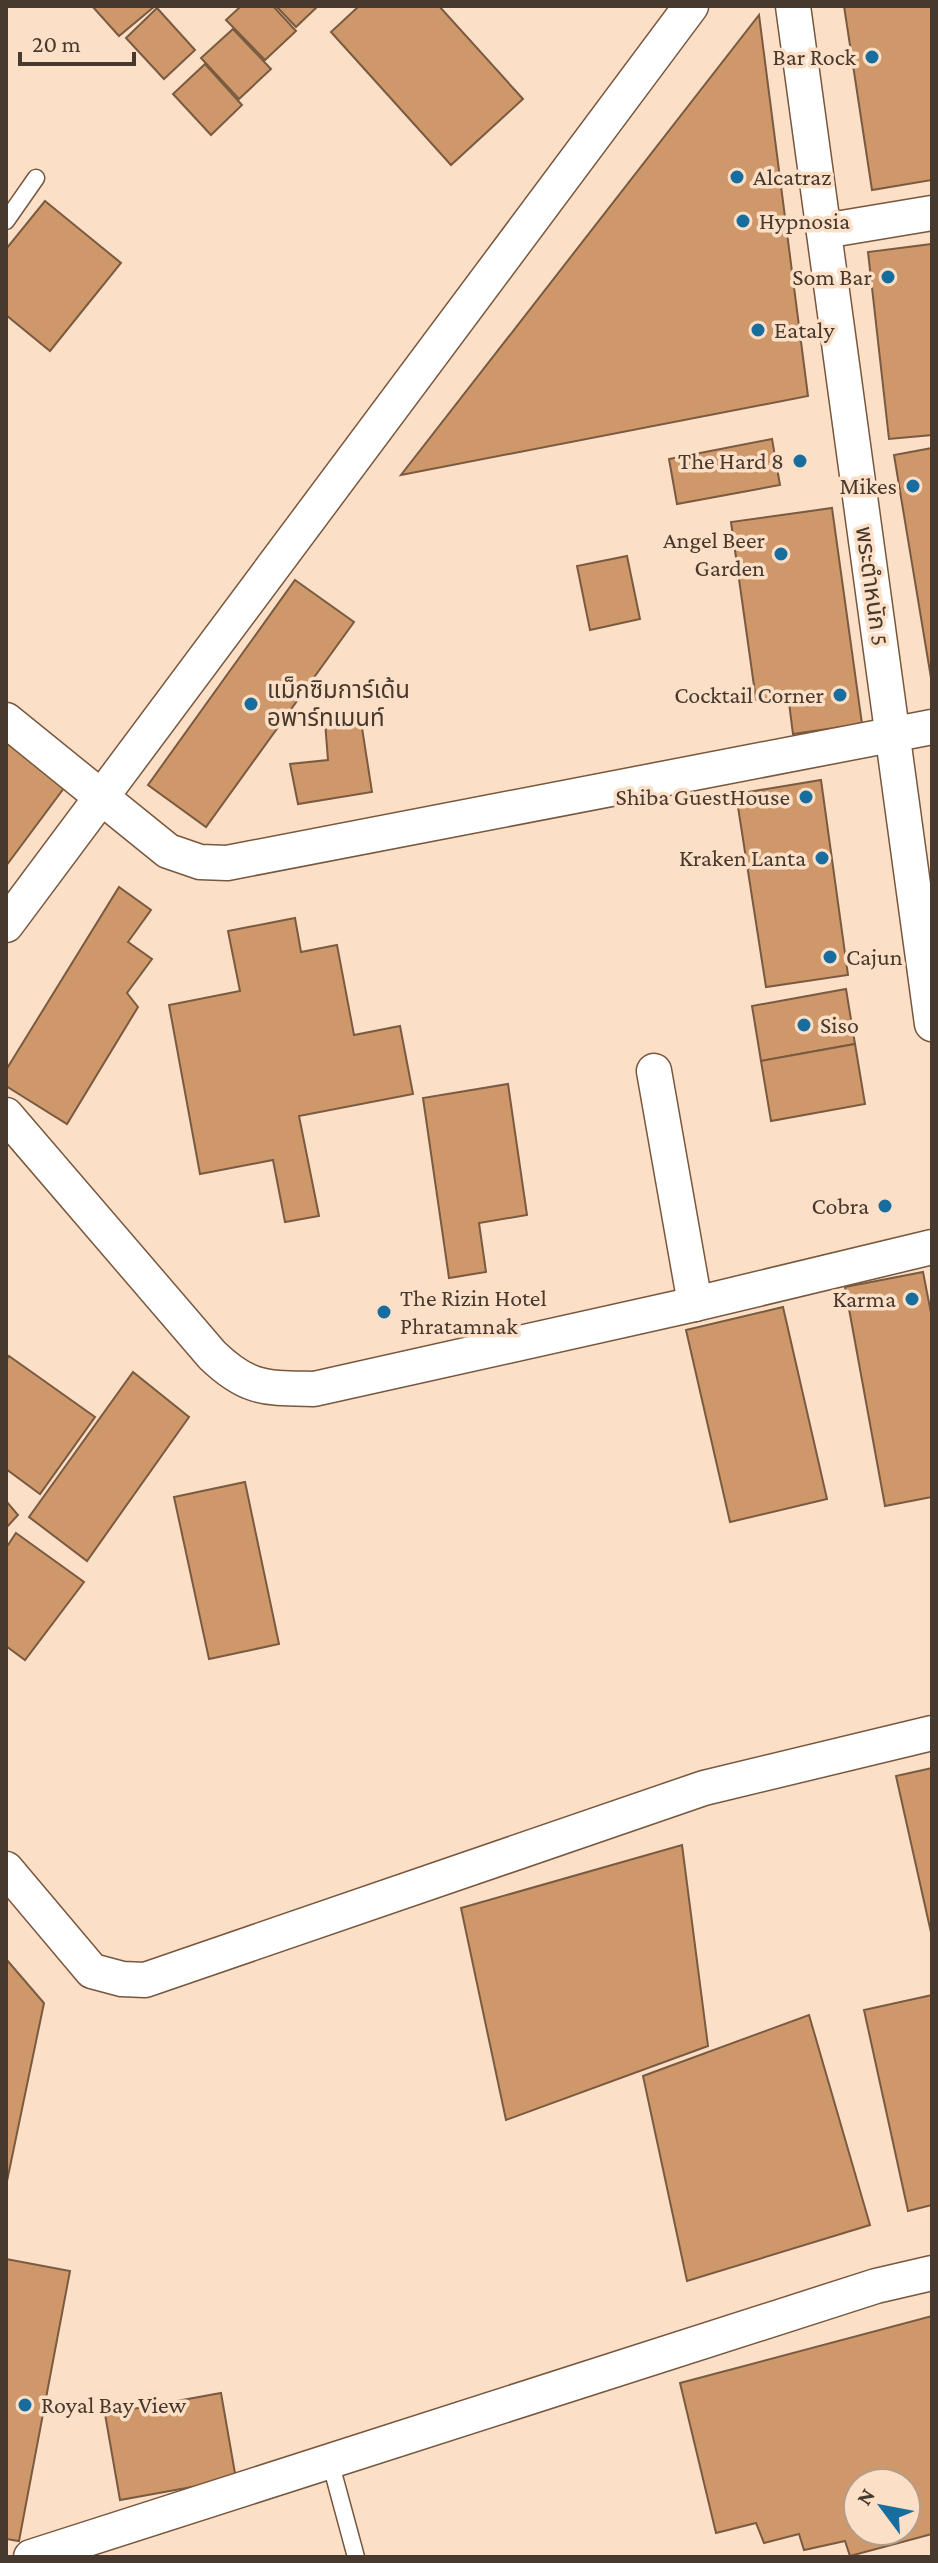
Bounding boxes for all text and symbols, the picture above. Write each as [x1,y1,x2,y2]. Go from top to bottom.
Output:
scale bar [20,16,134,66]
text: 20 m [32,30,81,57]
place label: Bar Rock [773,43,857,70]
marker: Bar Rock [863,48,881,66]
place label: Alcatraz [753,163,831,190]
marker: Alcatraz [728,168,746,186]
place label: Hypnosia [759,207,850,234]
marker: Hypnosia [734,212,752,230]
place label: Som Bar [792,263,872,290]
marker: Som Bar [879,268,897,286]
place label: Eataly [774,316,835,343]
marker: Eataly [749,321,767,339]
place label: The Hard 8 [678,447,784,474]
marker: The Hard 8 [791,452,809,470]
place label: Mikes [840,472,897,499]
marker: Mikes [904,477,922,495]
street label: พระตำหนัก 5 [851,524,894,647]
place label: Angel Beer Garden [663,526,765,581]
marker: Angel Beer Garden [772,545,790,563]
place label: แม็กซิมการ์เด้น อพาร์ทเมนท์ [267,676,410,731]
place label: Cocktail Corner [674,681,824,708]
marker: Cocktail Corner [831,686,849,704]
marker: แม็กซิมการ์เด้น อพาร์ทเมนท์ [242,695,260,713]
place label: Shiba GuestHouse [615,783,790,810]
marker: Shiba GuestHouse [797,788,815,806]
place label: Kraken Lanta [679,844,806,871]
marker: Kraken Lanta [813,849,831,867]
place label: Cajun [846,943,903,970]
marker: Cajun [821,948,839,966]
place label: Siso [820,1011,859,1038]
marker: Siso [795,1016,813,1034]
place label: Cobra [812,1192,869,1219]
marker: Cobra [876,1197,894,1215]
place label: The Rizin Hotel Phratamnak [400,1284,547,1339]
place label: Karma [832,1285,896,1312]
marker: Karma [903,1290,921,1308]
marker: The Rizin Hotel Phratamnak [375,1303,393,1321]
place label: Royal Bay View [41,2391,186,2418]
marker: Royal Bay View [16,2396,34,2414]
north arrow [842,2467,922,2547]
text: N [851,2484,880,2510]

